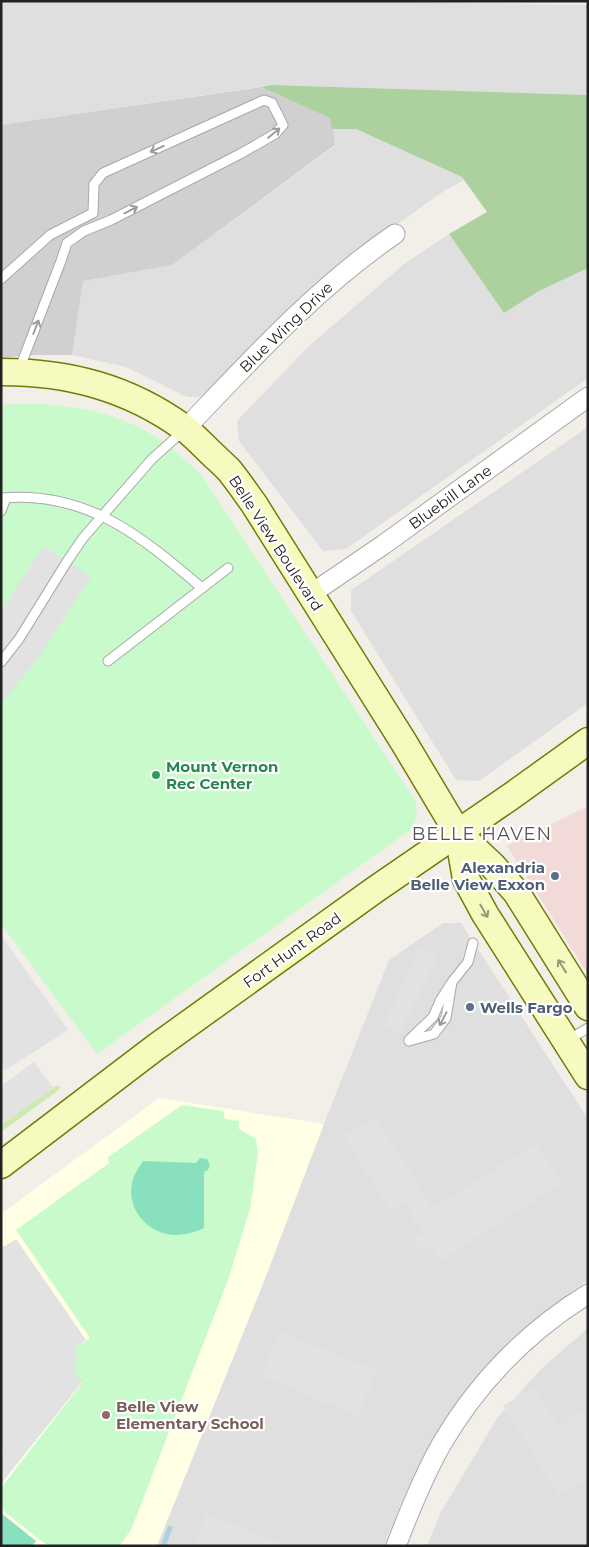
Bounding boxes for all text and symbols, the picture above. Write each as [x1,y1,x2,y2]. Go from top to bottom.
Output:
one-way arrow [268,127,281,138]
one-way arrow [150,144,165,154]
one-way arrow [124,205,139,215]
street label: Blue Wing Drive [235,278,337,376]
one-way arrow [32,320,41,335]
street label: Bluebill Lane [405,461,495,533]
street label: Belle View Boulevard [225,472,327,614]
place label: Mount Vernon Rec Center [166,757,278,793]
marker: Mount Vernon Rec Center [150,769,162,781]
district label: BELLE HAVEN [412,823,552,845]
place label: Alexandria Belle View Exxon [410,858,545,894]
marker: Alexandria Belle View Exxon [549,870,561,882]
one-way arrow [480,904,490,918]
street label: Fort Hunt Road [239,908,345,992]
one-way arrow [557,959,567,973]
place label: Wells Fargo [480,998,573,1017]
marker: Wells Fargo [464,1001,476,1013]
one-way arrow [438,1012,448,1027]
place label: Belle View Elementary School [116,1397,264,1433]
marker: Belle View Elementary School [100,1409,112,1421]

